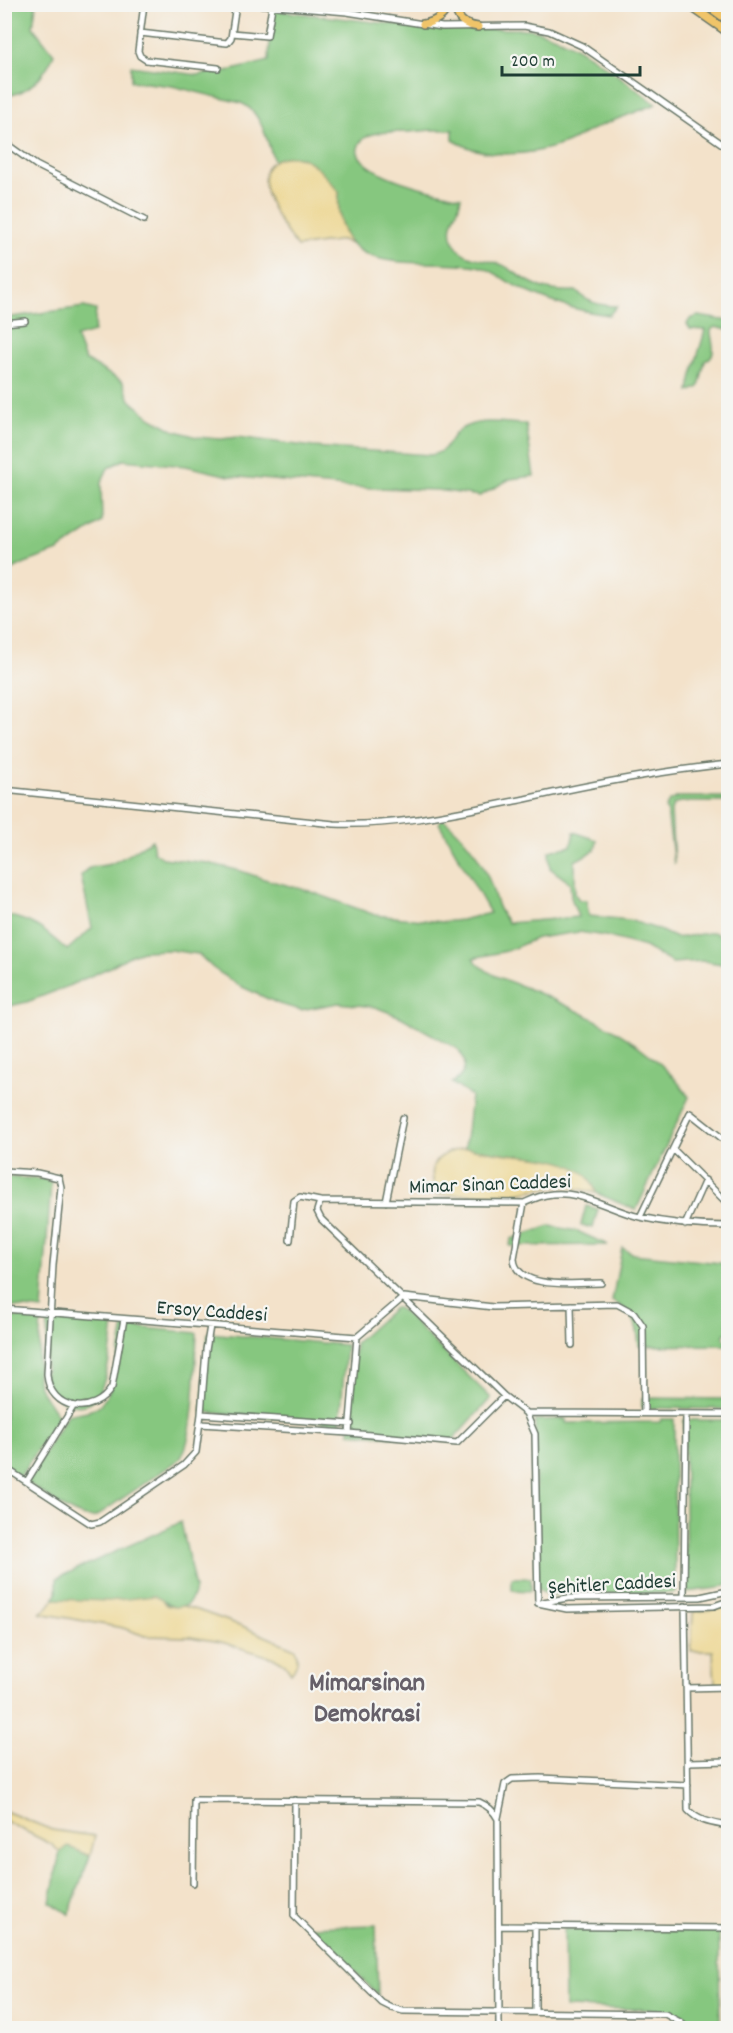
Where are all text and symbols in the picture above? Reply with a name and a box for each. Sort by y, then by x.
scale bar [502,39,640,77]
text: 200 m [511,50,555,75]
street label: Mimar Sinan Caddesi [409,1168,572,1204]
street label: Ersoy Caddesi [156,1294,268,1332]
street label: Şehitler Caddesi [548,1568,677,1604]
district label: Mimarsinan Demokrasi [309,1665,425,1735]

